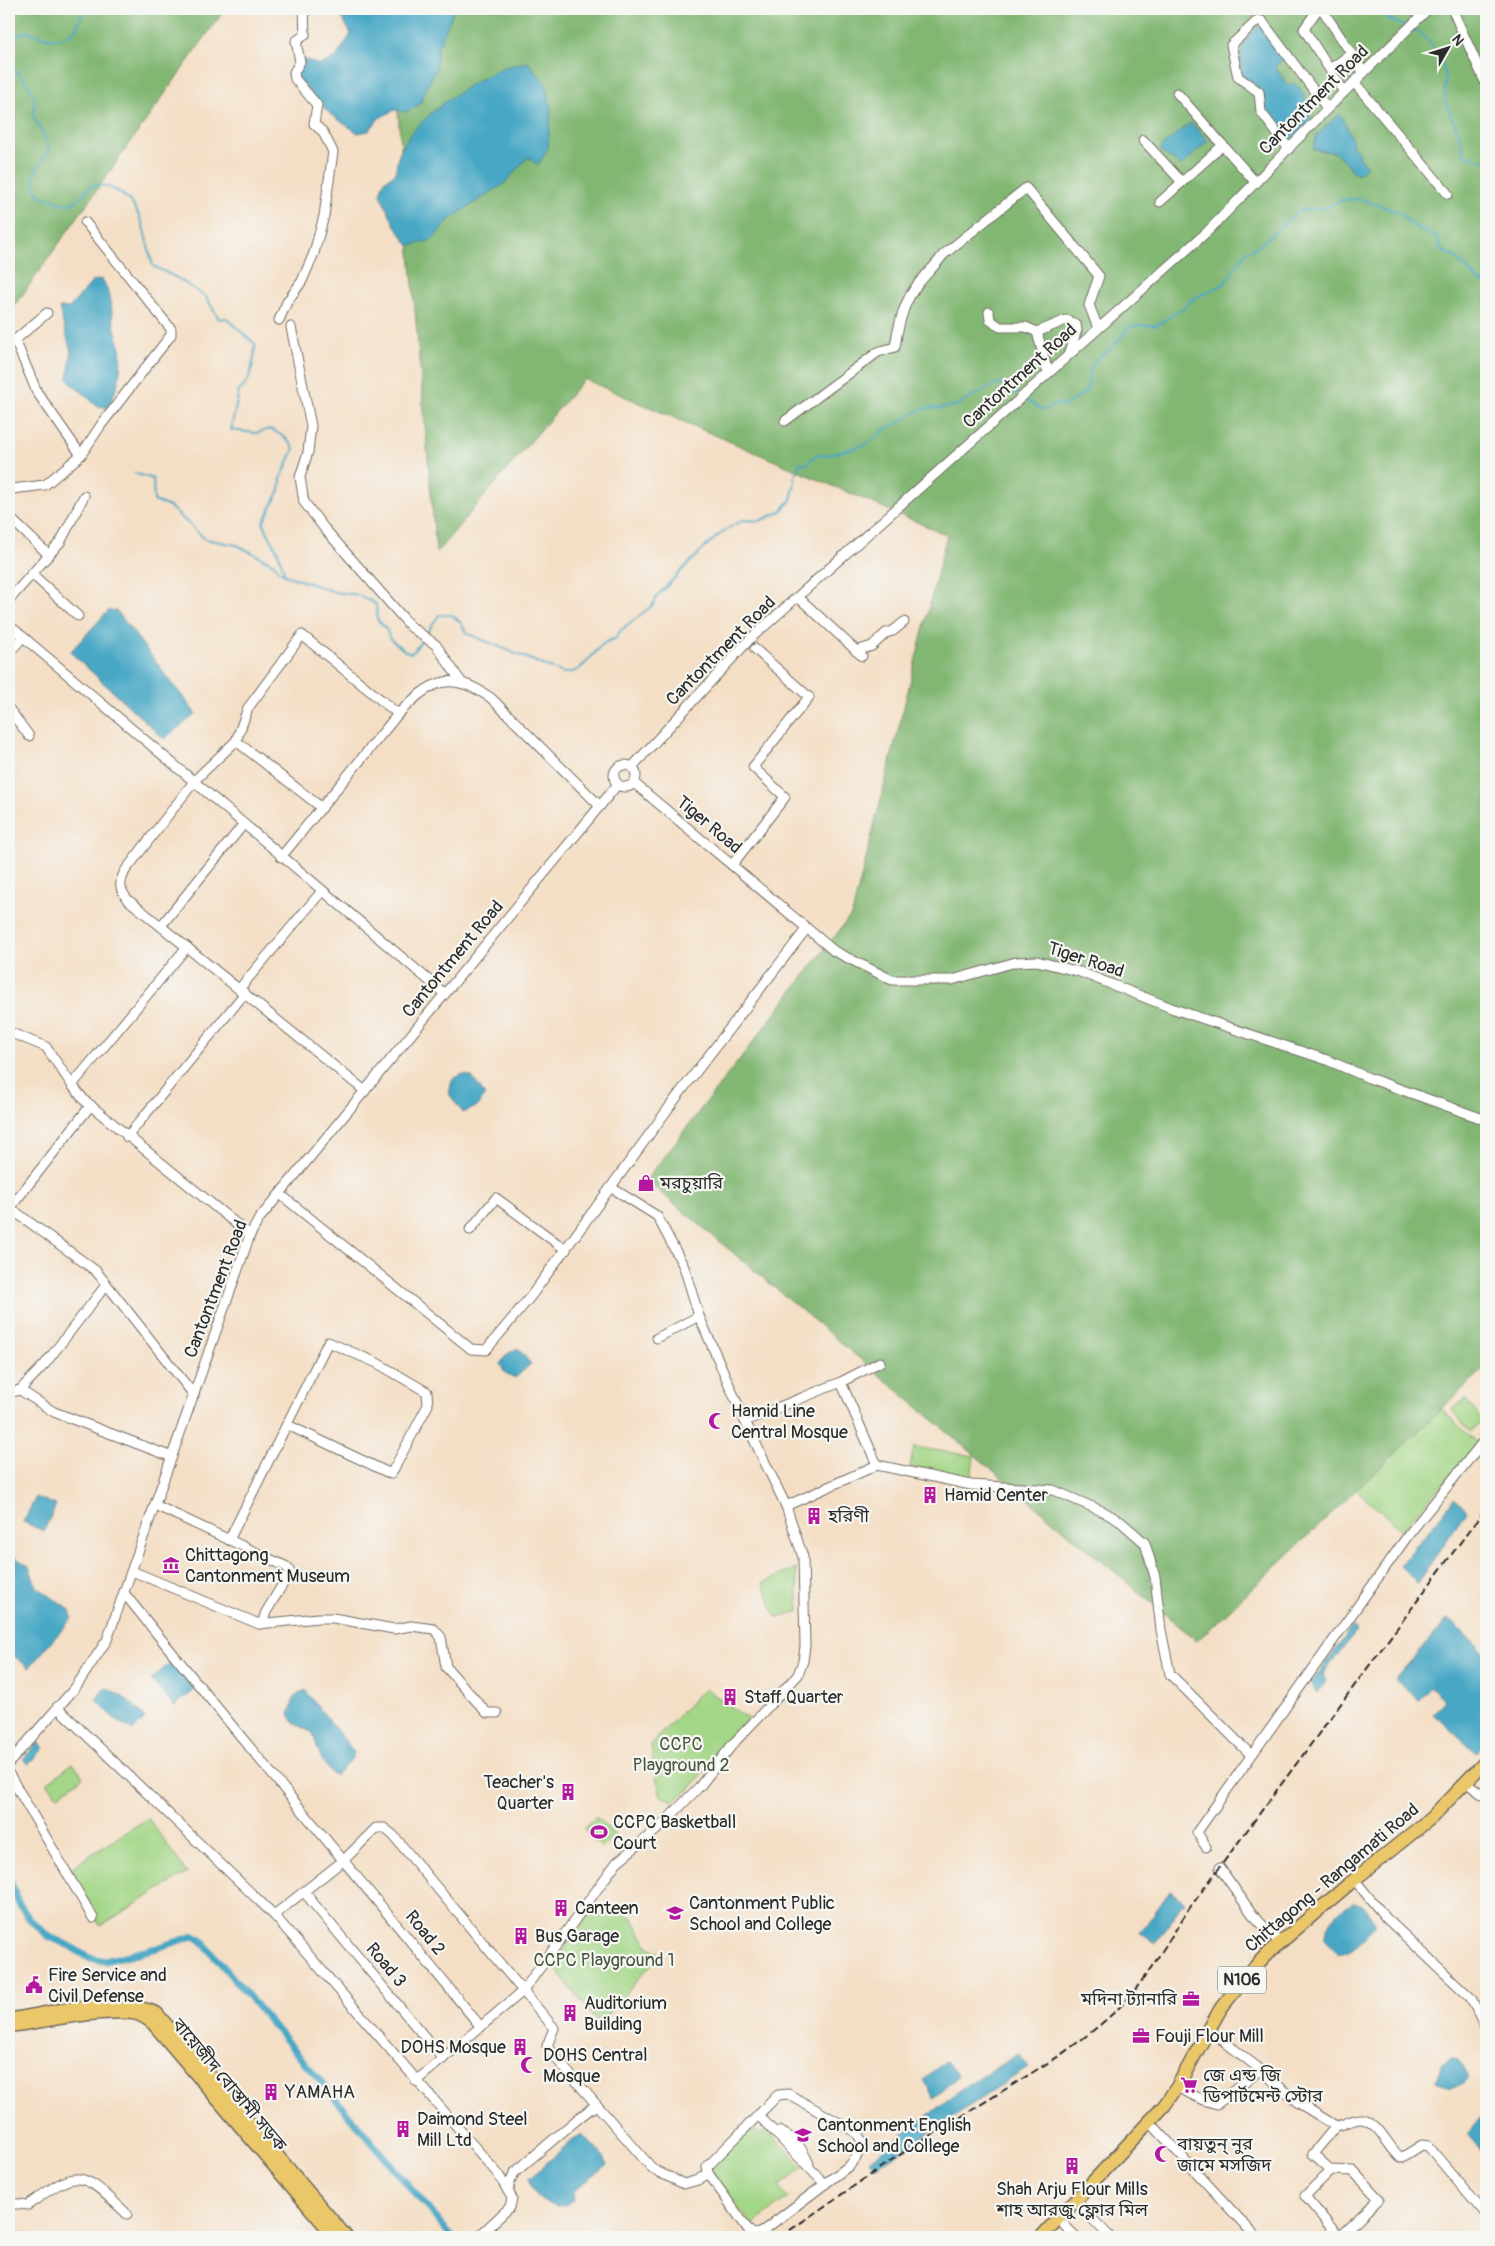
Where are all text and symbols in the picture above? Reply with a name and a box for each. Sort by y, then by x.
north arrow [1422,22,1472,72]
text: N [1448,31,1467,49]
street label: Cantontment Road [1254,40,1374,160]
street label: Cantontment Road [958,319,1082,433]
street label: Cantontment Road [661,591,781,711]
street label: Tiger Road [671,791,747,859]
street label: Cantontment Road [397,896,509,1022]
street label: Tiger Road [1045,937,1127,983]
place label: মরচুয়ারি [659,1172,723,1195]
shop icon: মরচুয়ারি [636,1173,656,1193]
street label: Cantontment Road [179,1217,253,1361]
place label: Hamid Line Central Mosque [731,1400,848,1444]
mosque icon: Hamid Line Central Mosque [707,1411,727,1431]
place label: Hamid Center [944,1484,1048,1507]
building icon: Hamid Center [920,1485,940,1505]
place label: হরিণী [827,1505,869,1528]
building icon: হরিণী [804,1506,824,1526]
place label: Chittagong Cantonment Museum [185,1544,350,1588]
museum icon: Chittagong Cantonment Museum [161,1555,181,1575]
place label: Staff Quarter [744,1686,844,1709]
building icon: Staff Quarter [720,1687,740,1707]
park label: CCPC Playground 2 [632,1733,730,1777]
place label: Teacher's Quarter [483,1771,555,1815]
building icon: Teacher's Quarter [558,1782,578,1802]
street label: Chittagong - Rangamati Road [1240,1798,1424,1958]
place label: CCPC Basketball Court [613,1811,736,1855]
sports icon: CCPC Basketball Court [589,1822,609,1842]
place label: Cantonment Public School and College [689,1892,835,1936]
place label: Canteen [575,1897,639,1920]
building icon: Canteen [551,1898,571,1918]
school or university icon: Cantonment Public School and College [665,1903,685,1923]
street label: Road 2 [400,1906,450,1960]
place label: Bus Garage [535,1925,619,1948]
building icon: Bus Garage [511,1926,531,1946]
street label: Road 3 [361,1938,411,1992]
park label: CCPC Playground 1 [533,1949,675,1972]
place label: Fire Service and Civil Defense [48,1964,167,2008]
road number: N106 [1218,1966,1266,1994]
public building icon: Fire Service and Civil Defense [24,1975,44,1995]
place label: মদিনা ট্যানারি [1080,1988,1177,2011]
office icon: মদিনা ট্যানারি [1181,1989,1201,2009]
place label: Auditorium Building [584,1992,667,2036]
building icon: Auditorium Building [560,2003,580,2023]
street label: বায়েজীদ বোস্তামী সড়ক [166,2013,292,2157]
place label: Fouji Flour Mill [1155,2025,1264,2048]
office icon: Fouji Flour Mill [1131,2026,1151,2046]
place label: DOHS Mosque [400,2036,506,2059]
building icon: DOHS Mosque [510,2037,530,2057]
place label: DOHS Central Mosque [543,2044,647,2088]
mosque icon: DOHS Central Mosque [519,2055,539,2075]
place label: জে এন্ড জি ডিপার্টমেন্ট স্টোর [1202,2064,1323,2108]
supermarket icon: জে এন্ড জি ডিপার্টমেন্ট স্টোর [1179,2075,1199,2095]
place label: YAMAHA [284,2081,355,2104]
building icon: YAMAHA [261,2082,281,2102]
place label: Daimond Steel Mill Ltd [417,2108,528,2152]
place label: Cantonment English School and College [817,2114,971,2158]
building icon: Daimond Steel Mill Ltd [393,2119,413,2139]
school or university icon: Cantonment English School and College [793,2125,813,2145]
place label: বায়তুন্ নুর জামে মসজিদ [1176,2133,1272,2177]
mosque icon: বায়তুন্ নুর জামে মসজিদ [1153,2144,1173,2164]
building icon: Shah Arju Flour Mills শাহ আরজু ফ্লোর মিল [1062,2156,1082,2176]
place label: Shah Arju Flour Mills শাহ আরজু ফ্লোর মিল [995,2178,1149,2222]

